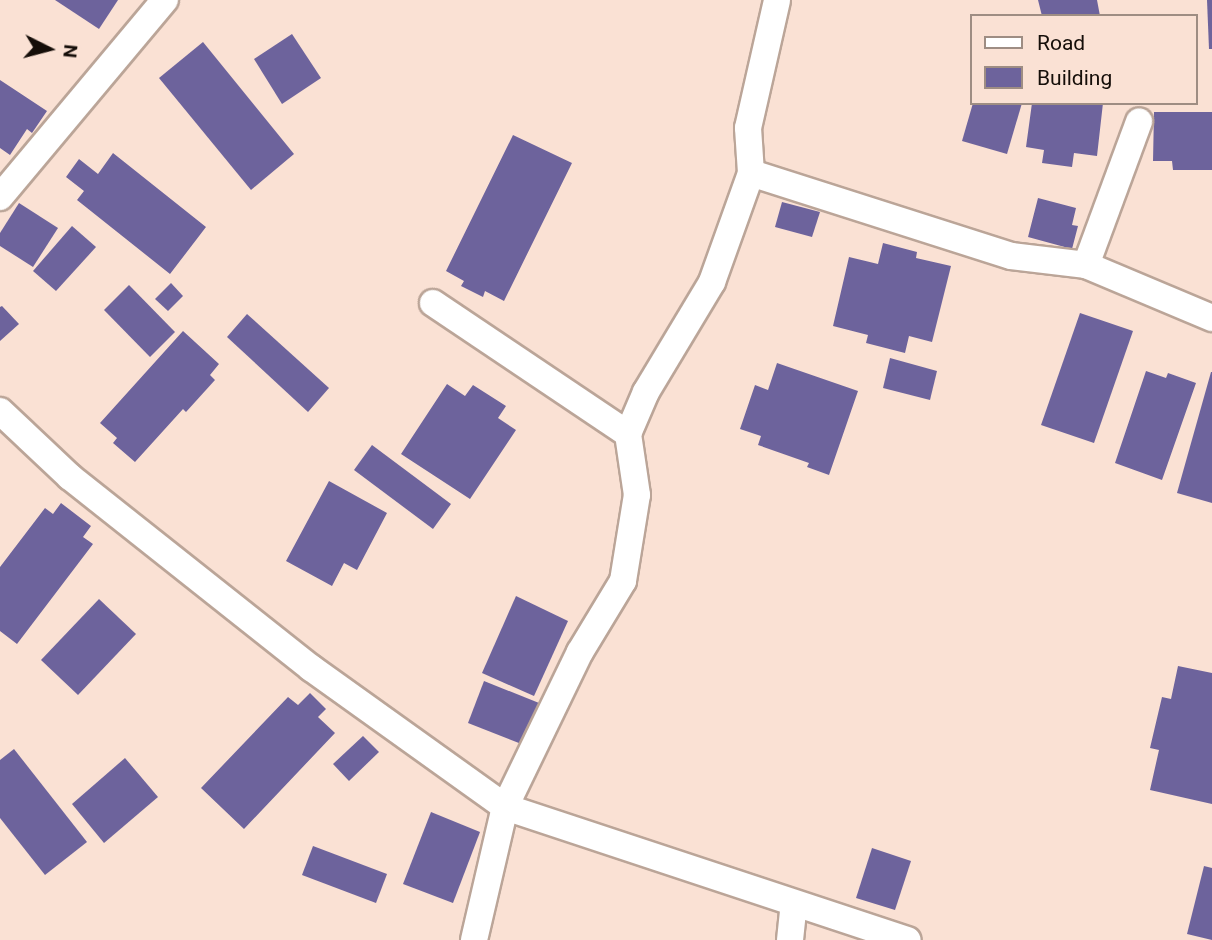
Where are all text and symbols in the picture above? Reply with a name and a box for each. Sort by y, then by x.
north arrow [14,14,84,84]
legend [970,14,1198,105]
text: Road [1037,31,1085,55]
text: N [58,43,83,59]
text: Building [1037,66,1112,90]

